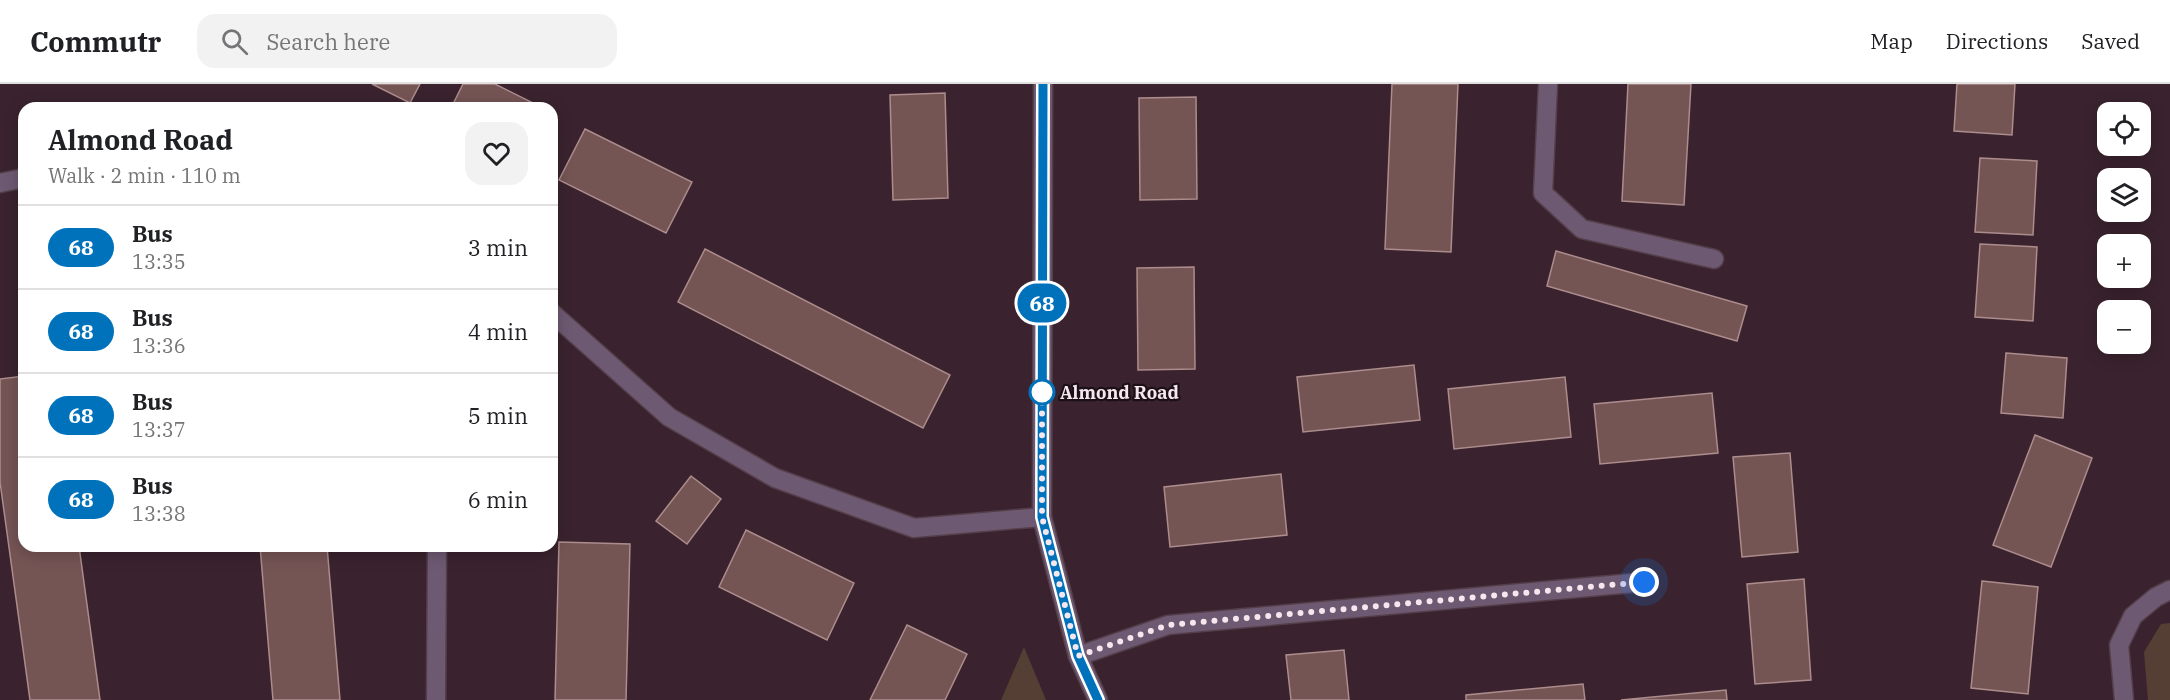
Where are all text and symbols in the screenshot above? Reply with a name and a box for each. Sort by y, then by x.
search box [197,14,617,68]
text: Commutr [30,23,161,60]
icon: search [218,25,251,58]
text: Search here [266,27,390,56]
text: Map [1870,27,1913,55]
text: Directions [1946,27,2048,55]
text: Saved [2081,27,2140,55]
map controls [2097,102,2151,354]
button: locate [2097,102,2151,156]
text: Almond Road [48,121,233,158]
button: heart [465,122,528,185]
text: Walk · 2 min · 110 m [48,162,241,189]
button: layers [2097,168,2151,222]
text: Bus [132,219,173,248]
text: 68 [68,233,94,261]
text: 3 min [468,233,528,262]
button: + [2097,234,2151,288]
text: 13:35 [132,248,186,275]
line badge: 68 [1015,284,1069,322]
text: 68 [1029,289,1055,317]
button: − [2097,300,2151,354]
text: Bus [132,303,173,332]
text: 68 [68,317,94,345]
text: 4 min [468,317,528,346]
text: 13:36 [132,332,186,359]
marker: Almond Road [1029,379,1055,405]
place label: Almond Road [1060,381,1179,404]
text: Bus [132,387,173,416]
text: 68 [68,401,94,429]
text: 5 min [468,401,528,430]
text: 13:37 [132,416,186,443]
text: Bus [132,471,173,500]
text: 68 [68,485,94,513]
text: 6 min [468,485,528,514]
text: 13:38 [132,500,186,527]
your location [1629,567,1659,597]

